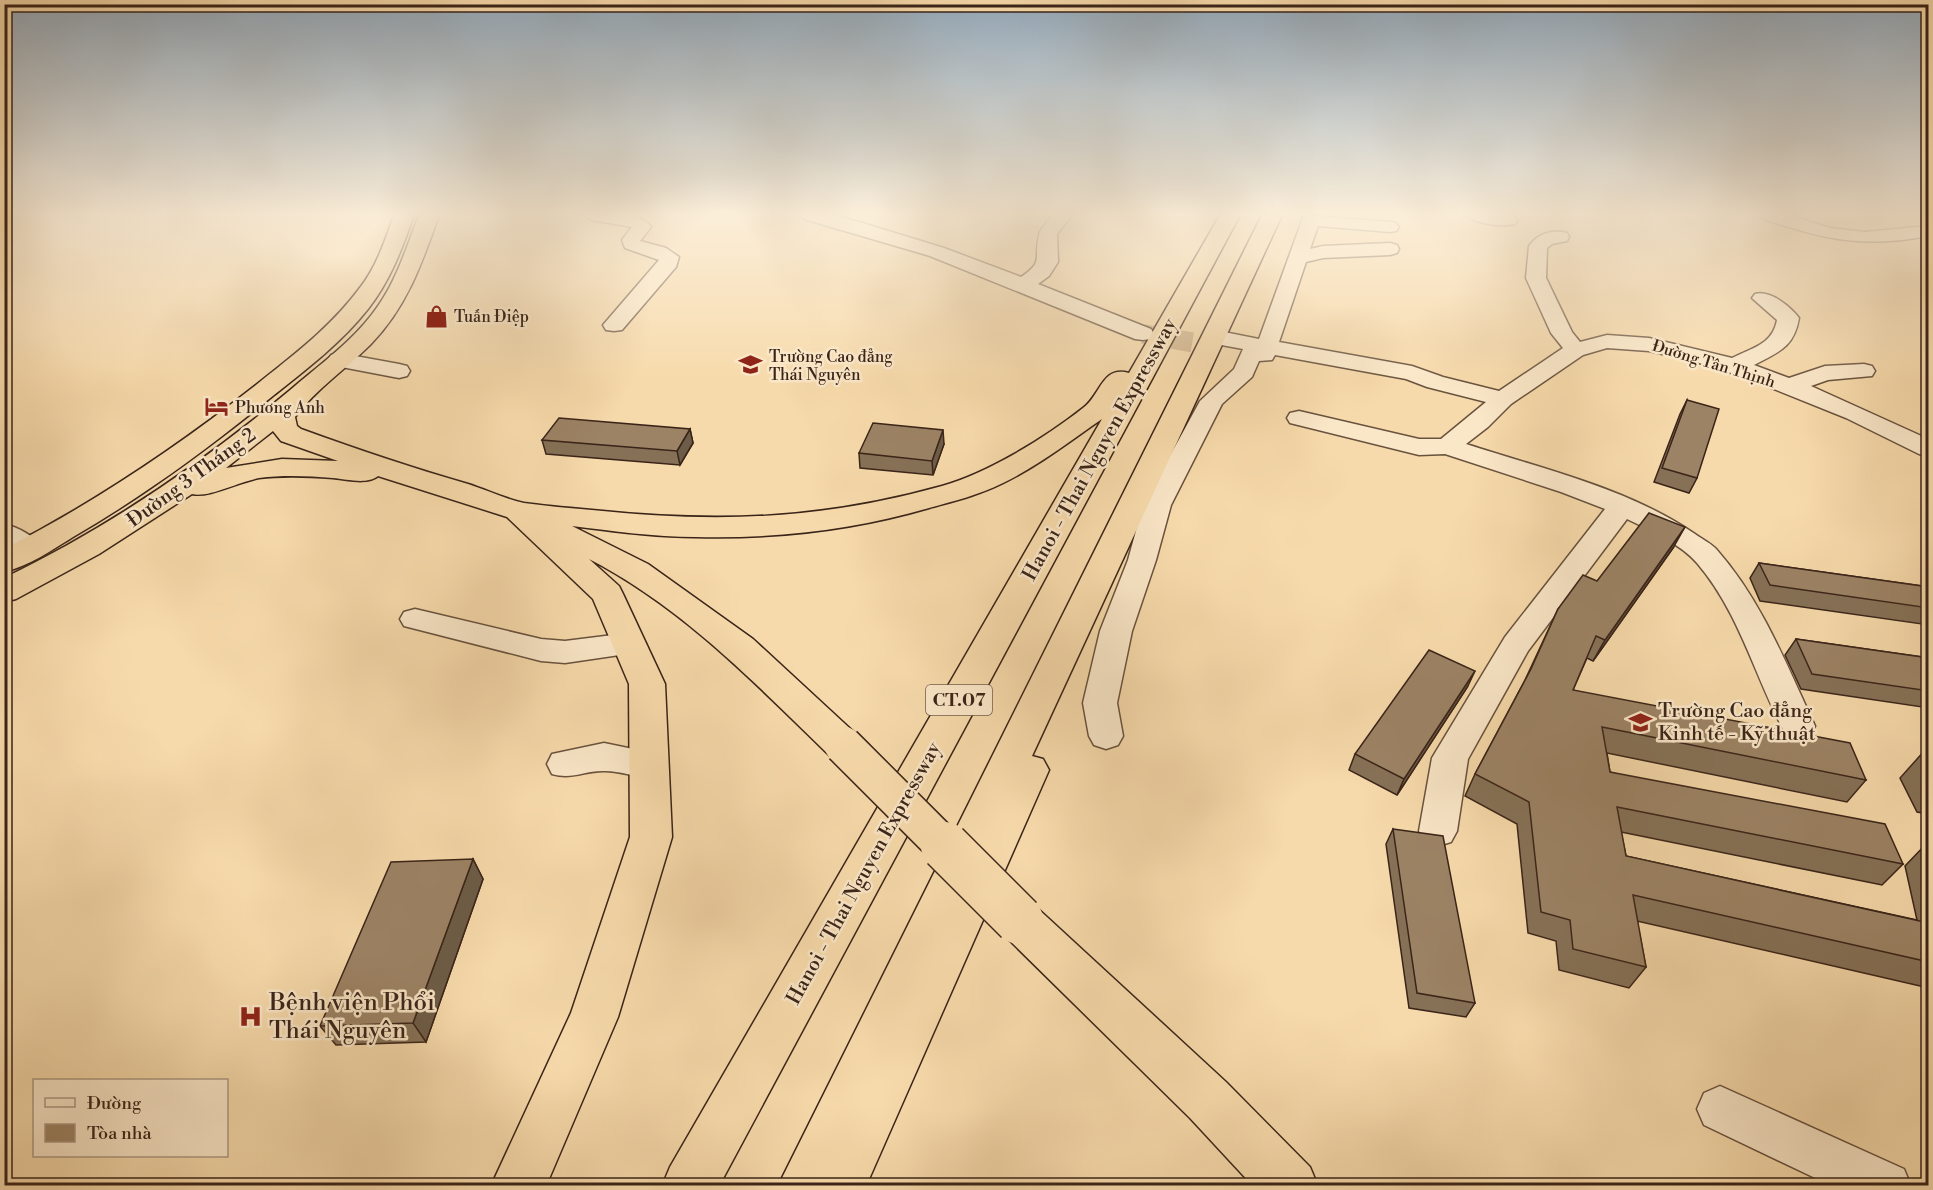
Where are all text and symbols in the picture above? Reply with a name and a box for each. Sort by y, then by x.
shop icon: Tuấn Điệp [423,303,449,329]
place label: Tuấn Điệp [454,307,529,327]
street label: Hanoi - Thai Nguyen Expressway [1018,314,1183,585]
street label: Đường Tân Thịnh [1650,336,1778,392]
place label: Trường Cao đẳng Thái Nguyên [769,347,893,385]
school or university icon: Trường Cao đẳng Thái Nguyên [738,352,764,378]
hotel icon: Phương Anh [204,394,230,420]
place label: Phương Anh [235,398,325,418]
street label: Đường 3 Tháng 2 [123,423,261,533]
road number: CT.07 [926,685,992,715]
place label: Trường Cao đẳng Kinh tế - Kỹ thuật [1658,699,1816,747]
school or university icon: Trường Cao đẳng Kinh tế - Kỹ thuật [1627,709,1653,735]
street label: Hanoi - Thai Nguyen Expressway [782,738,947,1009]
place label: Bệnh viện Phổi Thái Nguyên [268,988,435,1046]
hospital icon: Bệnh viện Phổi Thái Nguyên [238,1003,264,1029]
legend [33,1079,228,1157]
text: Đường [87,1092,142,1115]
text: Tòa nhà [87,1122,152,1145]

